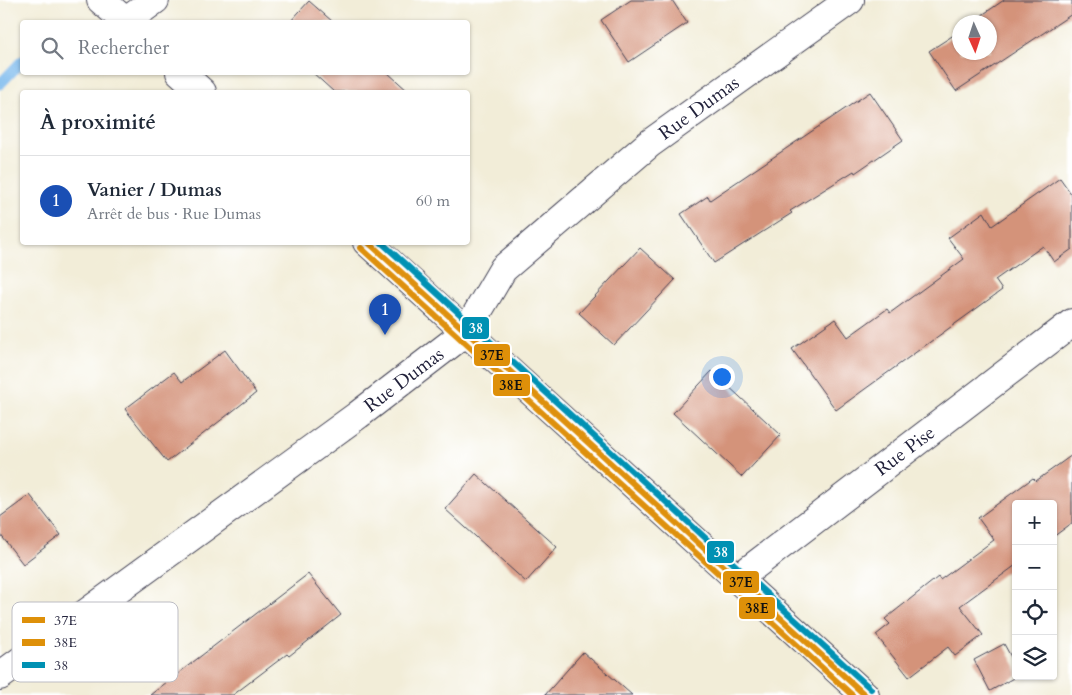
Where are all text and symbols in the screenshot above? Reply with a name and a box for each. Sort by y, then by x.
north arrow [952,15,997,60]
search box [20,20,470,75]
icon: search [38,34,66,62]
text: Rechercher [78,35,169,61]
street label: Rue Dumas [653,70,745,146]
text: À proximité [40,108,156,137]
text: Vanier / Dumas [87,177,222,203]
text: 1 [52,190,60,212]
text: 60 m [416,190,450,212]
text: Arrêt de bus · Rue Dumas [87,203,261,225]
pin: 1 [369,294,401,335]
line badge: 38 [461,316,490,340]
text: 38 [469,319,483,338]
street label: Rue Dumas [359,341,449,419]
line badge: 37E [473,343,511,367]
text: 37E [480,346,504,365]
your location [709,364,735,390]
line badge: 38E [492,373,531,397]
text: 38E [499,376,523,395]
street label: Rue Pise [870,420,940,482]
map controls [1012,500,1057,680]
button: + [1012,500,1057,545]
line badge: 38 [706,540,735,564]
text: 38 [714,543,728,562]
button: − [1012,545,1057,590]
line badge: 37E [722,570,760,594]
text: 37E [729,573,753,592]
button: locate [1012,590,1057,635]
line badge: 38E [738,596,776,620]
text: 38E [745,599,769,618]
legend [12,602,178,682]
text: 37E [54,611,77,630]
text: 38E [54,633,77,652]
button: layers [1012,635,1057,680]
text: 38 [54,656,68,675]

